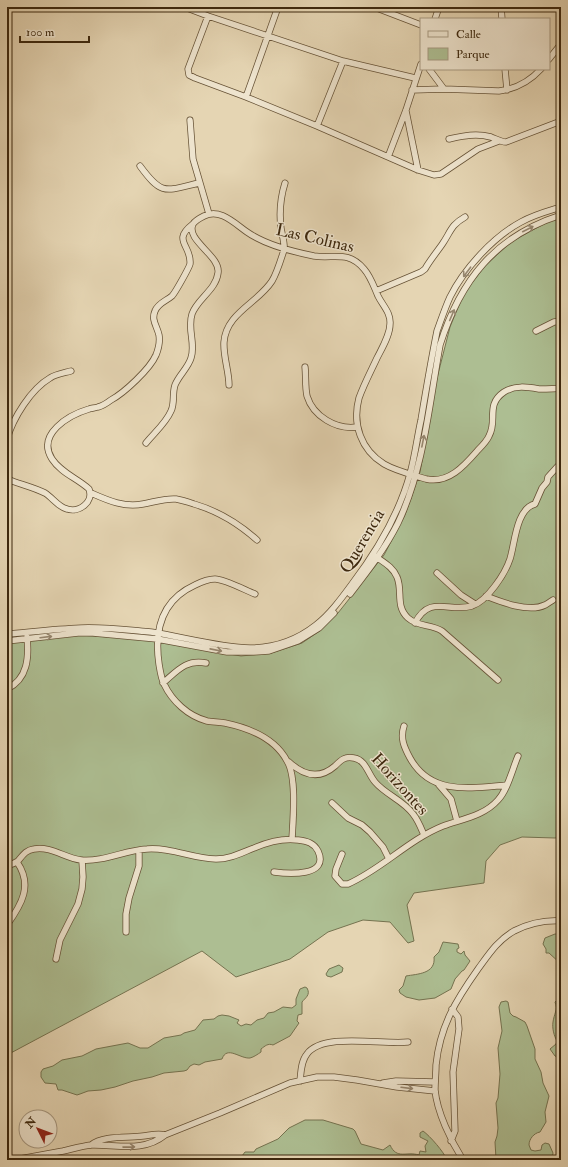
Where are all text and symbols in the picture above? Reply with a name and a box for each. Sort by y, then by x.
scale bar [20,18,89,44]
legend [420,18,550,70]
text: 100 m [26,25,55,40]
text: Calle [456,27,481,42]
text: Parque [456,47,490,62]
street label: Las Colinas [274,219,356,257]
one-way arrow [522,225,534,232]
one-way arrow [462,266,471,277]
one-way arrow [448,310,456,322]
one-way arrow [419,435,427,448]
street label: Querencia [335,504,390,577]
one-way arrow [39,633,52,641]
one-way arrow [209,646,222,654]
street label: Horizontes [367,749,433,819]
one-way arrow [400,1084,413,1092]
north arrow [18,1109,58,1149]
text: N [22,1114,40,1131]
one-way arrow [122,1143,135,1151]

